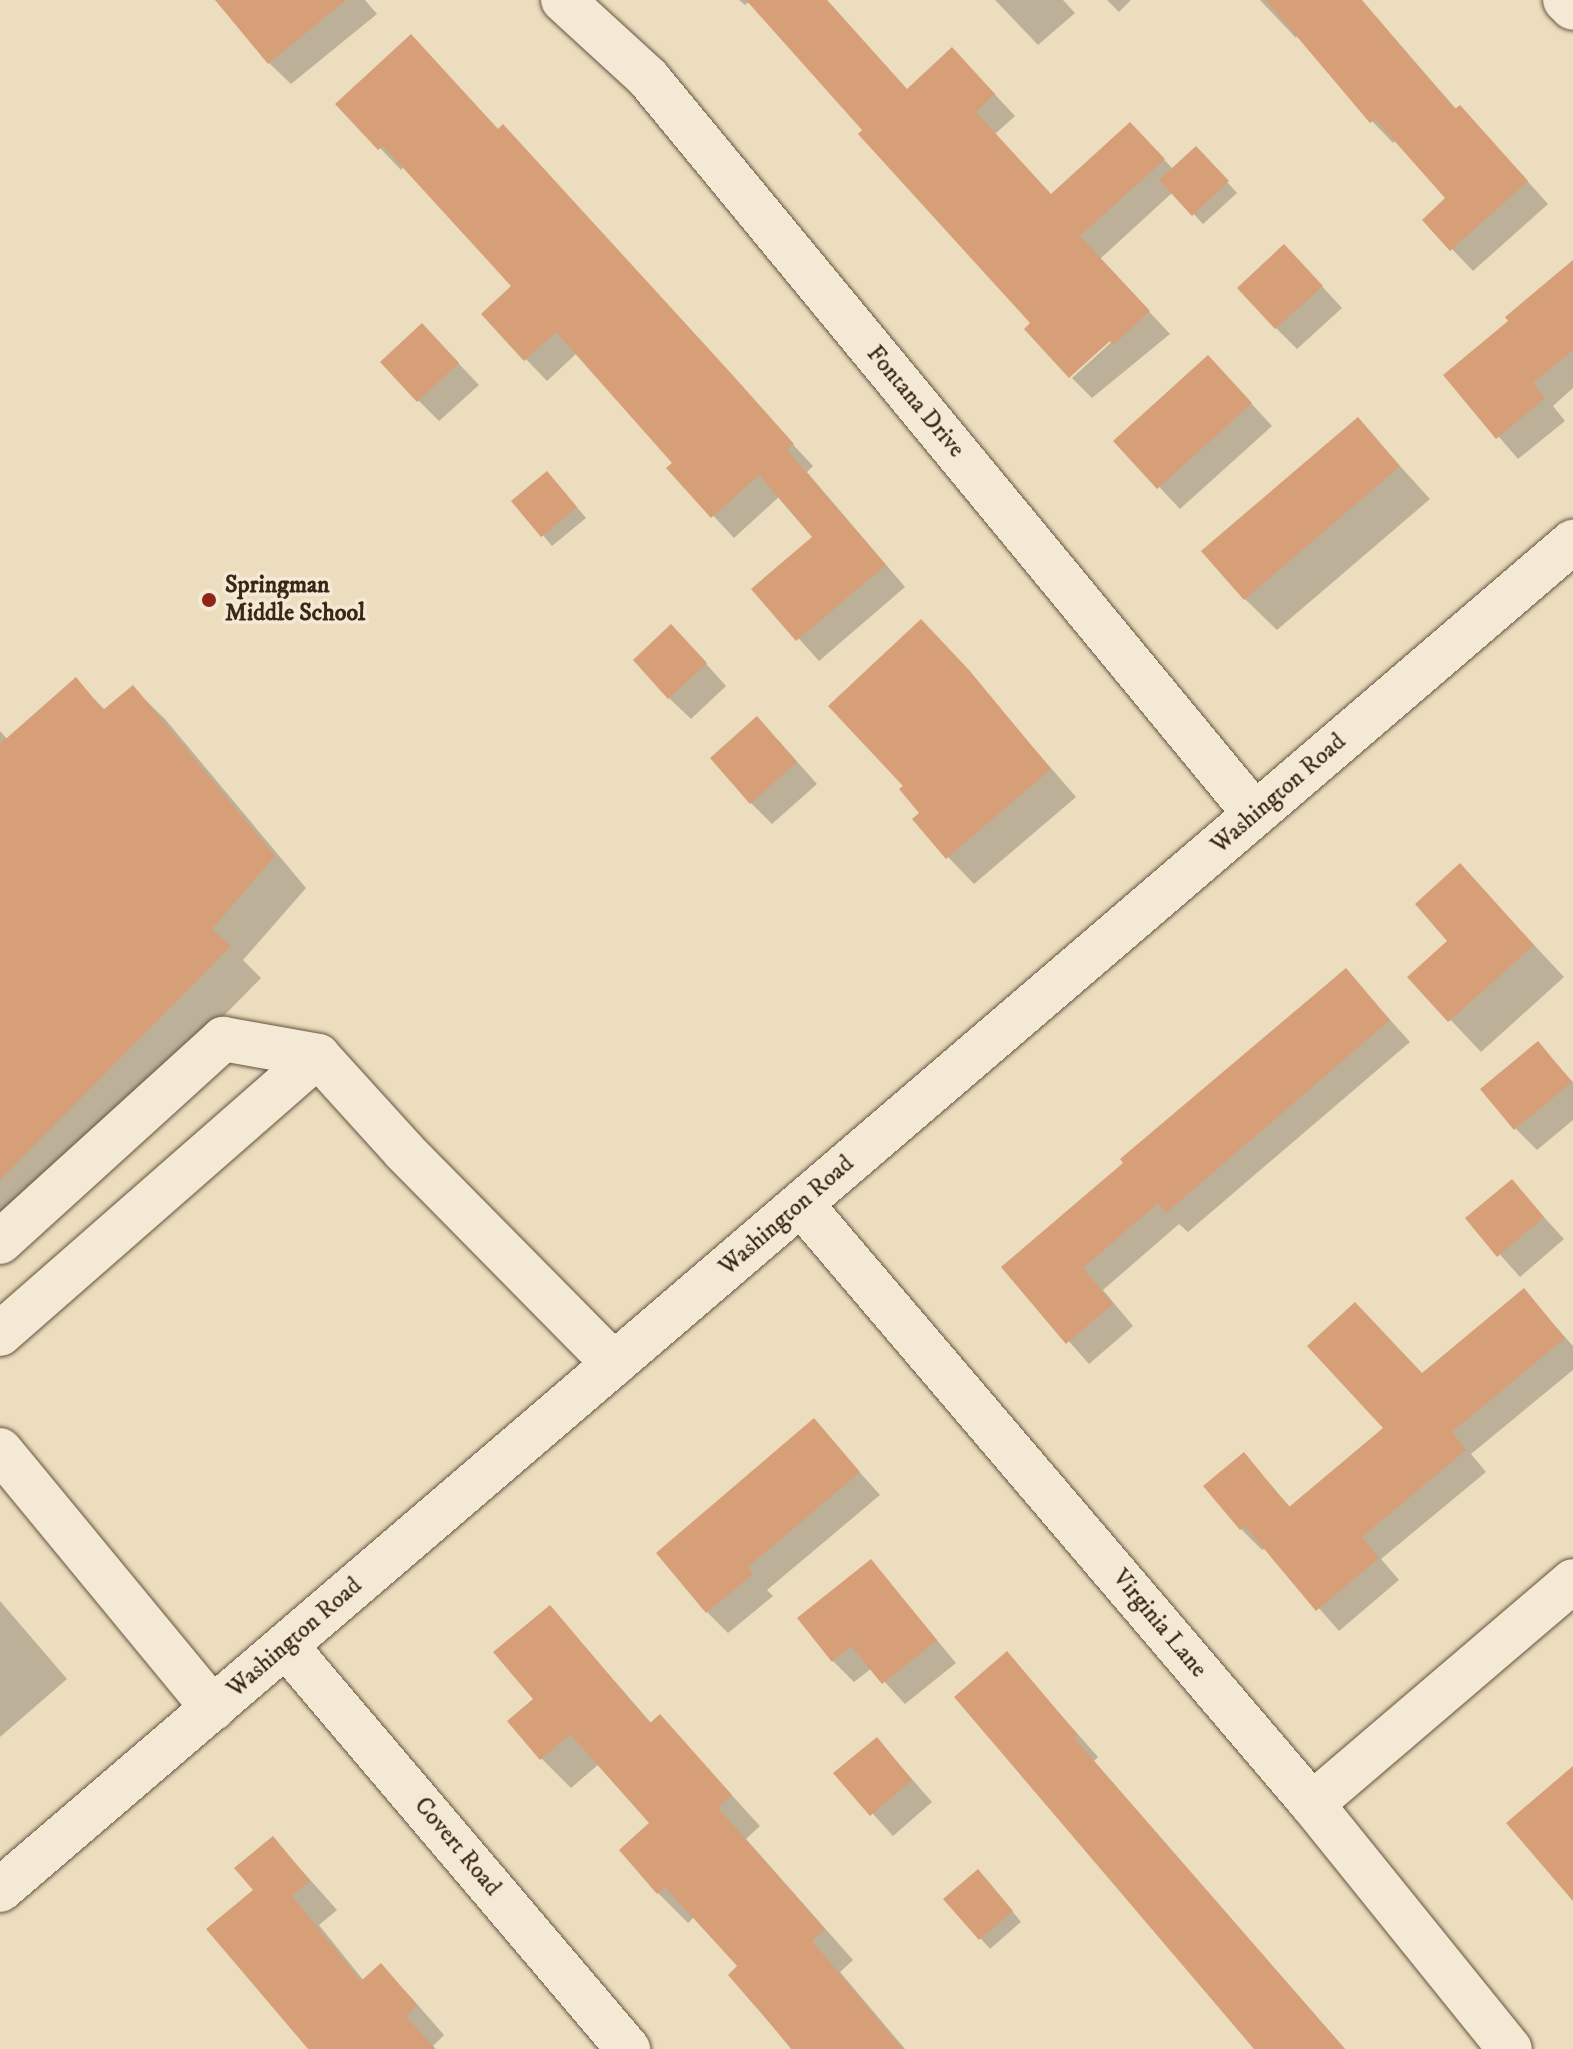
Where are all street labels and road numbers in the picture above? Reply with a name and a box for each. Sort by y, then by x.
street label: Fontana Drive [860,340,970,464]
street label: Washington Road [1206,728,1352,860]
street label: Washington Road [714,1150,860,1282]
street label: Virginia Lane [1106,1564,1212,1684]
street label: Washington Road [222,1572,368,1704]
street label: Covert Road [408,1792,506,1902]

